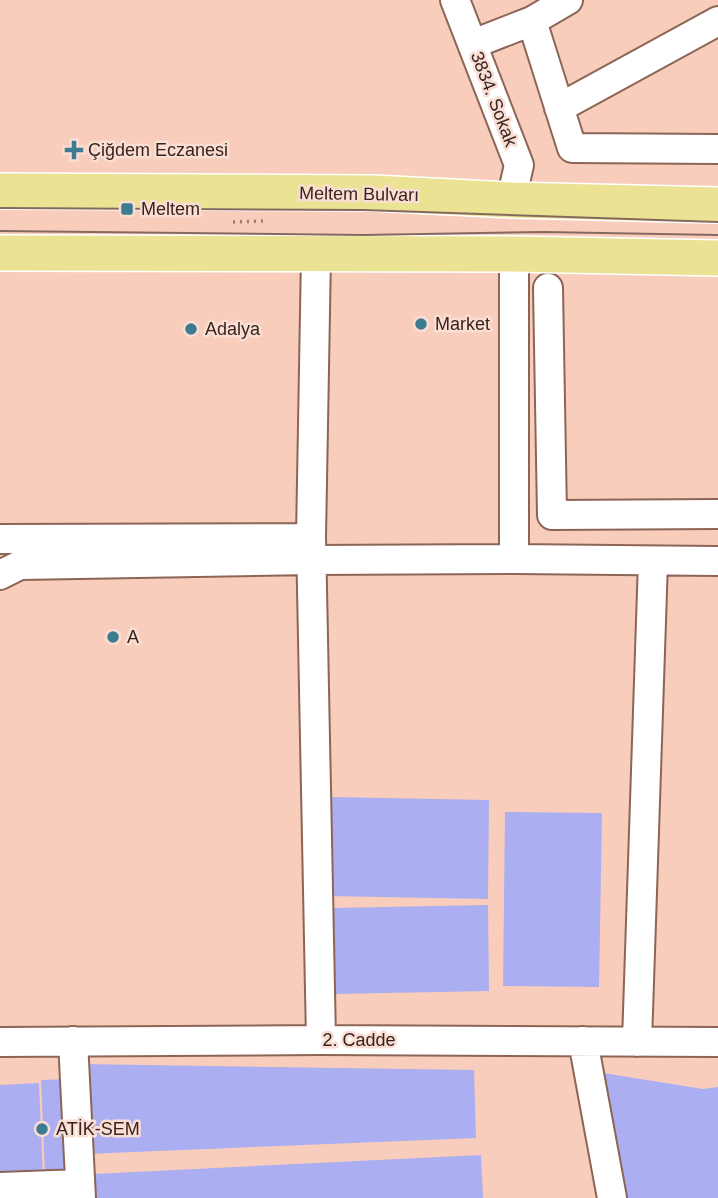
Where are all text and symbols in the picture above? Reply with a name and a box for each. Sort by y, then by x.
street label: 3834. Sokak [467,49,522,150]
place label: Çiğdem Eczanesi [88,140,228,160]
marker: Çiğdem Eczanesi [66,142,82,158]
street label: Meltem Bulvarı [299,183,419,205]
place label: Meltem [141,199,200,219]
marker: Meltem [119,201,135,217]
place label: Market [435,314,490,334]
marker: Market [413,316,429,332]
place label: Adalya [205,319,261,339]
marker: Adalya [183,321,199,337]
place label: A [127,627,139,647]
marker: A [105,629,121,645]
street label: 2. Cadde [322,1030,396,1050]
place label: ATİK-SEM [56,1119,140,1139]
marker: ATİK-SEM [34,1121,50,1137]

